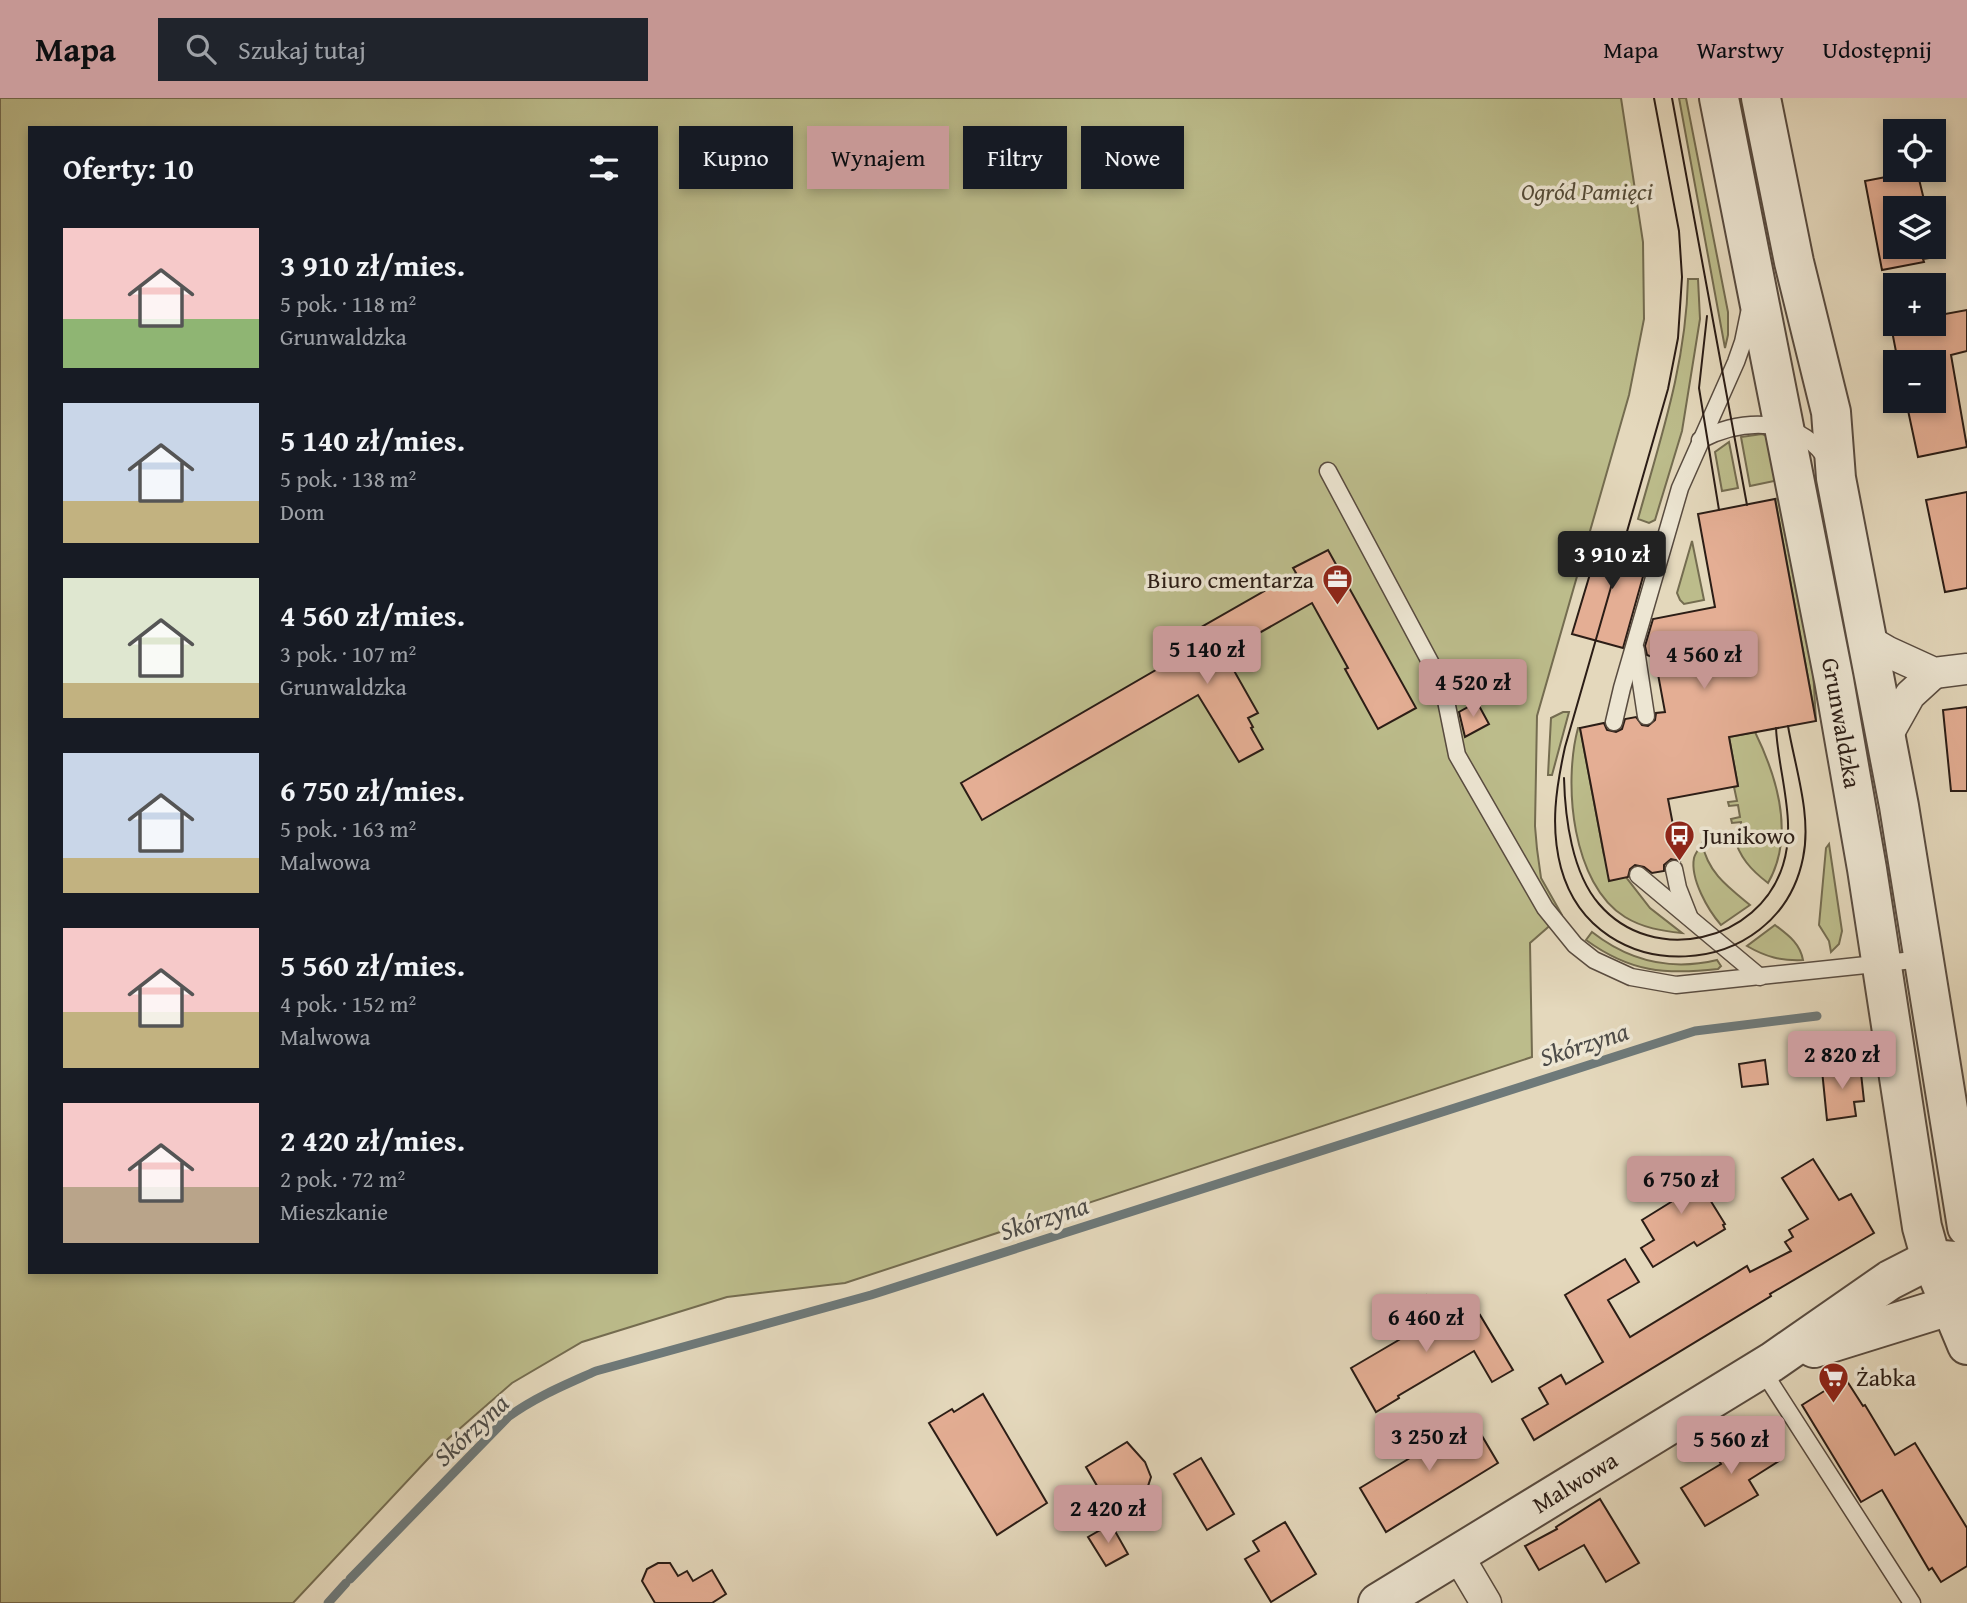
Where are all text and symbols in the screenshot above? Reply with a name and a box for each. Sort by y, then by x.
search box [158,18,648,81]
text: Mapa [35,25,116,73]
icon: search [182,30,220,68]
text: Szukaj tutaj [238,30,366,69]
text: Mapa [1603,32,1659,67]
text: Warstwy [1697,32,1784,67]
text: Udostępnij [1822,32,1932,67]
map controls [1883,119,1946,413]
button: locate [1883,119,1946,182]
chip: Kupno [679,126,793,189]
chip: Wynajem [807,126,949,189]
chip: Filtry [963,126,1067,189]
chip: Nowe [1081,126,1184,189]
text: Oferty: 10 [63,146,194,190]
icon: filters [585,149,623,187]
park label: Ogród Pamięci [1521,174,1653,209]
button: layers [1883,196,1946,259]
text: 3 910 zł/mies. [280,243,465,287]
icon: home [119,256,203,340]
button: + [1883,273,1946,336]
text: 5 pok. · 118 m² [280,287,416,320]
text: Grunwaldzka [280,320,407,353]
button: − [1883,350,1946,413]
text: 5 140 zł/mies. [280,418,465,462]
icon: home [119,431,203,515]
text: 5 pok. · 138 m² [280,462,416,495]
text: Dom [280,495,325,528]
pin: 3 910 zł [1540,532,1684,591]
text: 3 910 zł [1574,537,1650,570]
place label: Biuro cmentarza [1147,562,1315,597]
office icon: Biuro cmentarza [1320,563,1354,607]
text: 4 560 zł/mies. [280,593,465,637]
icon: home [119,606,203,690]
pin: 5 140 zł [1135,626,1279,686]
text: 5 140 zł [1169,632,1245,665]
pin: 4 560 zł [1632,632,1776,691]
text: 3 pok. · 107 m² [280,637,416,670]
text: 4 560 zł [1666,637,1742,670]
street label: Grunwaldzka [1813,655,1871,792]
pin: 4 520 zł [1401,660,1545,719]
text: 4 520 zł [1435,665,1511,698]
text: Grunwaldzka [280,670,407,703]
text: 6 750 zł/mies. [280,768,465,812]
icon: home [119,781,203,865]
text: 5 pok. · 163 m² [280,812,416,845]
place label: Junikowo [1699,818,1795,853]
bus stop icon: Junikowo [1662,819,1696,863]
text: Malwowa [280,845,370,878]
text: 5 560 zł/mies. [280,943,465,987]
icon: home [119,956,203,1040]
text: 4 pok. · 152 m² [280,987,416,1020]
water label: Skórzyna [1534,1011,1633,1076]
text: Malwowa [280,1020,370,1053]
pin: 2 820 zł [1770,1032,1914,1091]
text: 2 820 zł [1804,1037,1880,1070]
text: 2 420 zł/mies. [280,1118,465,1162]
icon: home [119,1131,203,1215]
pin: 6 750 zł [1609,1156,1753,1216]
text: 2 pok. · 72 m² [280,1162,405,1195]
text: 6 750 zł [1643,1162,1719,1195]
water label: Skórzyna [994,1185,1093,1250]
text: Mieszkanie [280,1195,388,1228]
pin: 6 460 zł [1354,1294,1498,1354]
text: 6 460 zł [1388,1300,1464,1333]
place label: Żabka [1856,1360,1917,1395]
supermarket icon: Żabka [1816,1361,1850,1405]
water label: Skórzyna [424,1384,517,1475]
pin: 3 250 zł [1357,1414,1501,1473]
pin: 5 560 zł [1659,1416,1803,1476]
text: 3 250 zł [1391,1419,1467,1452]
text: 5 560 zł [1693,1422,1769,1455]
street label: Malwowa [1525,1442,1625,1522]
pin: 2 420 zł [1036,1486,1180,1545]
text: 2 420 zł [1070,1491,1146,1524]

